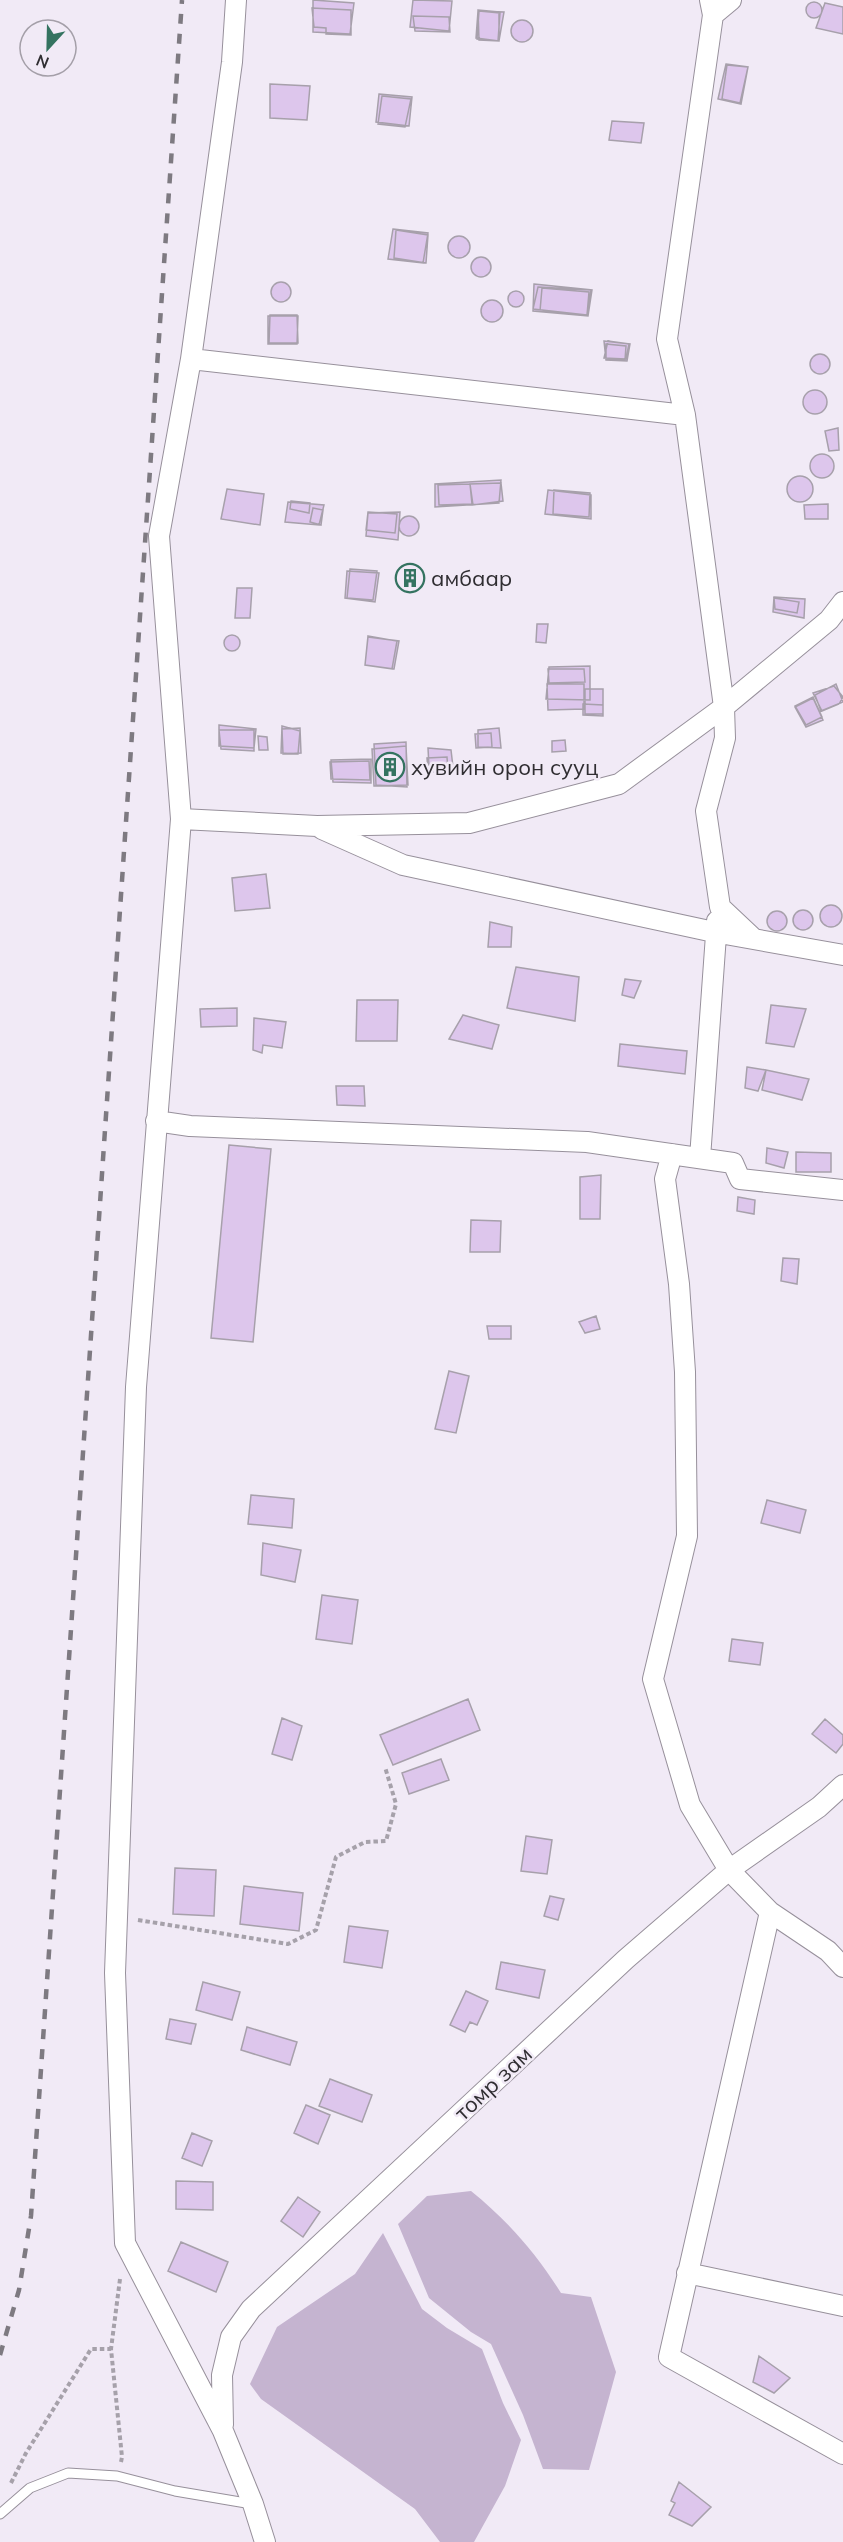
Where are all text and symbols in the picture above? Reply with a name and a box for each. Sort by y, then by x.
north arrow [18,18,78,78]
text: N [33,50,52,73]
building icon: амбаар [394,562,426,594]
place label: амбаар [431,564,512,592]
building icon: хувийн орон сууц [374,751,406,783]
place label: хувийн орон сууц [411,753,598,781]
street label: томр зам [448,2040,538,2126]

